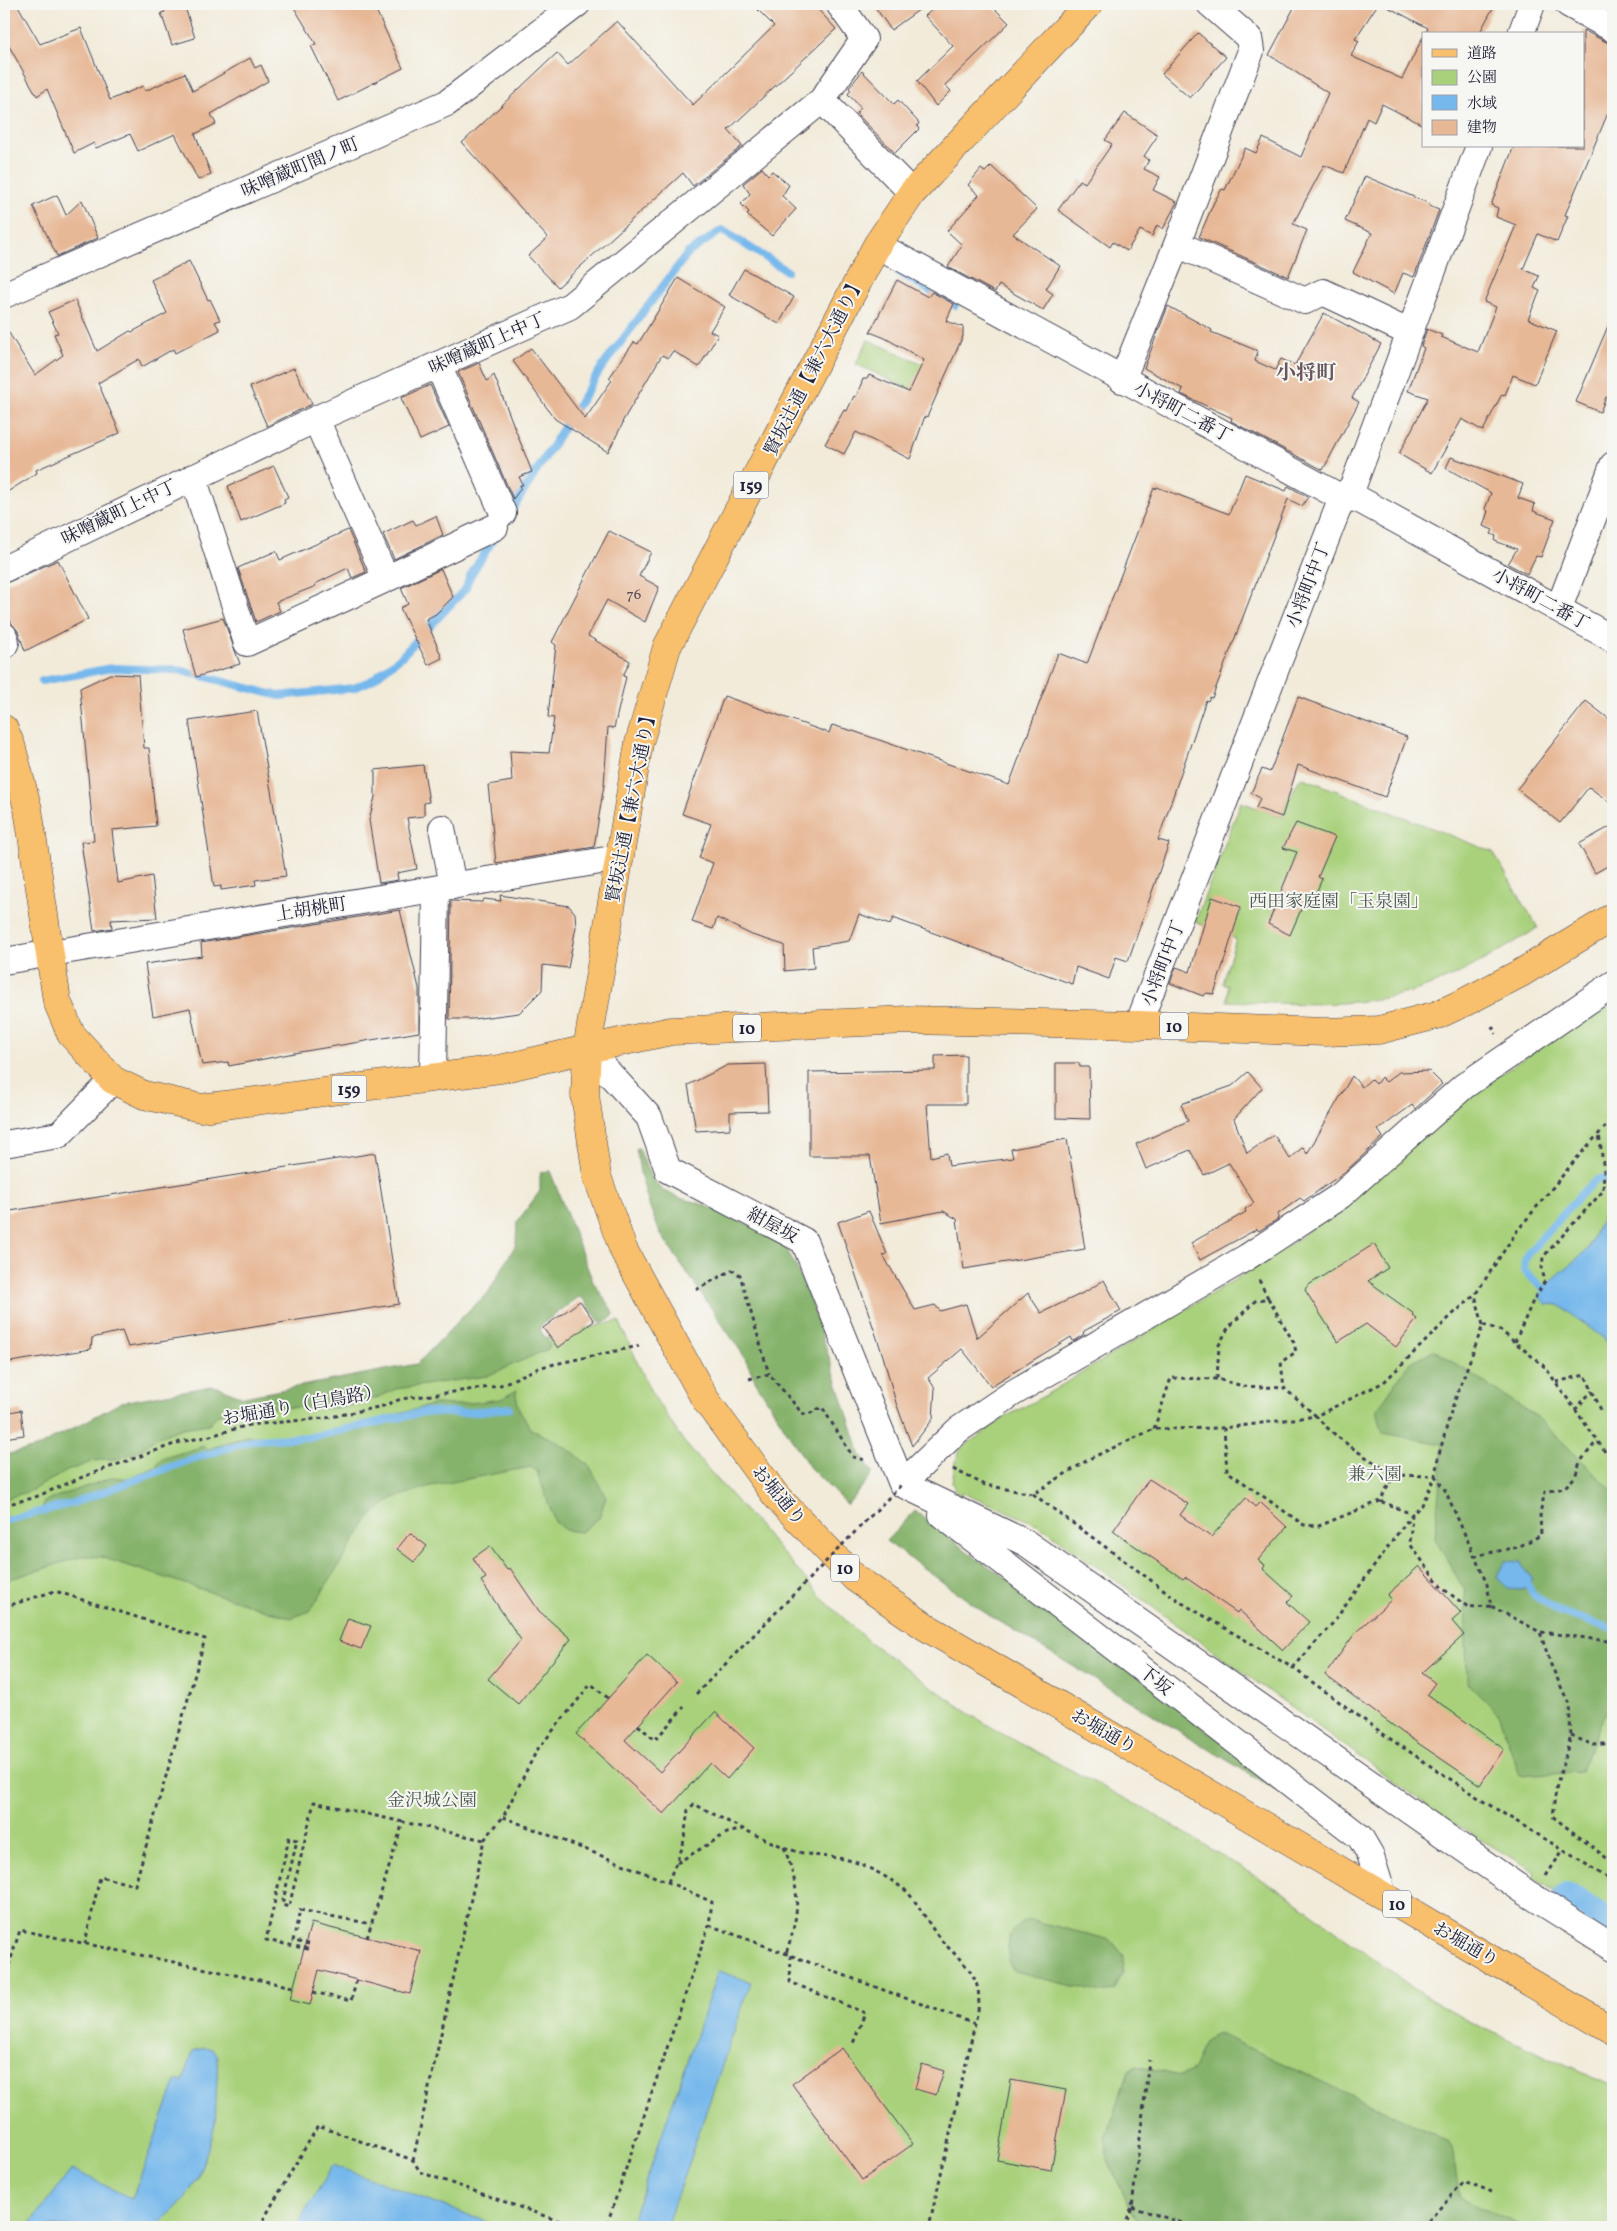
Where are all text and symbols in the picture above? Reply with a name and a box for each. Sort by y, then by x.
legend [1422,32,1584,148]
text: 道路 [1467,44,1497,65]
text: 公園 [1467,68,1497,89]
text: 水域 [1467,94,1497,115]
text: 建物 [1467,118,1497,139]
street label: 味噌蔵町間ノ町 [238,132,363,205]
street label: 賢坂辻通【兼六大通り】 [759,273,871,461]
street label: 味噌蔵町上中丁 [425,307,550,381]
district label: 小将町 [1276,360,1337,388]
street label: 小将町二番丁 [1129,377,1236,450]
road number: 159 [734,472,768,498]
street label: 味噌蔵町上中丁 [58,474,182,552]
street label: 小将町中丁 [1282,539,1337,632]
street label: 小将町二番丁 [1487,563,1594,637]
house number: 76 [627,585,641,606]
street label: 賢坂辻通【兼六大通り】 [601,706,664,905]
park label: 西田家庭園「玉泉園」 [1249,890,1429,915]
street label: 上胡桃町 [274,893,349,928]
street label: 小将町中丁 [1137,917,1192,1010]
road number: 10 [1160,1012,1188,1040]
road number: 10 [733,1014,761,1042]
road number: 159 [332,1076,366,1102]
street label: 紺屋坂 [743,1203,802,1250]
street label: お堀通り（白鳥路） [220,1380,384,1433]
street label: お堀通り [745,1460,811,1532]
park label: 兼六園 [1348,1463,1402,1488]
road number: 10 [831,1555,859,1582]
street label: 下坂 [1133,1660,1177,1702]
street label: お堀通り [1066,1703,1141,1761]
park label: 金沢城公園 [387,1789,477,1814]
road number: 10 [1383,1890,1411,1918]
street label: お堀通り [1428,1916,1503,1974]

